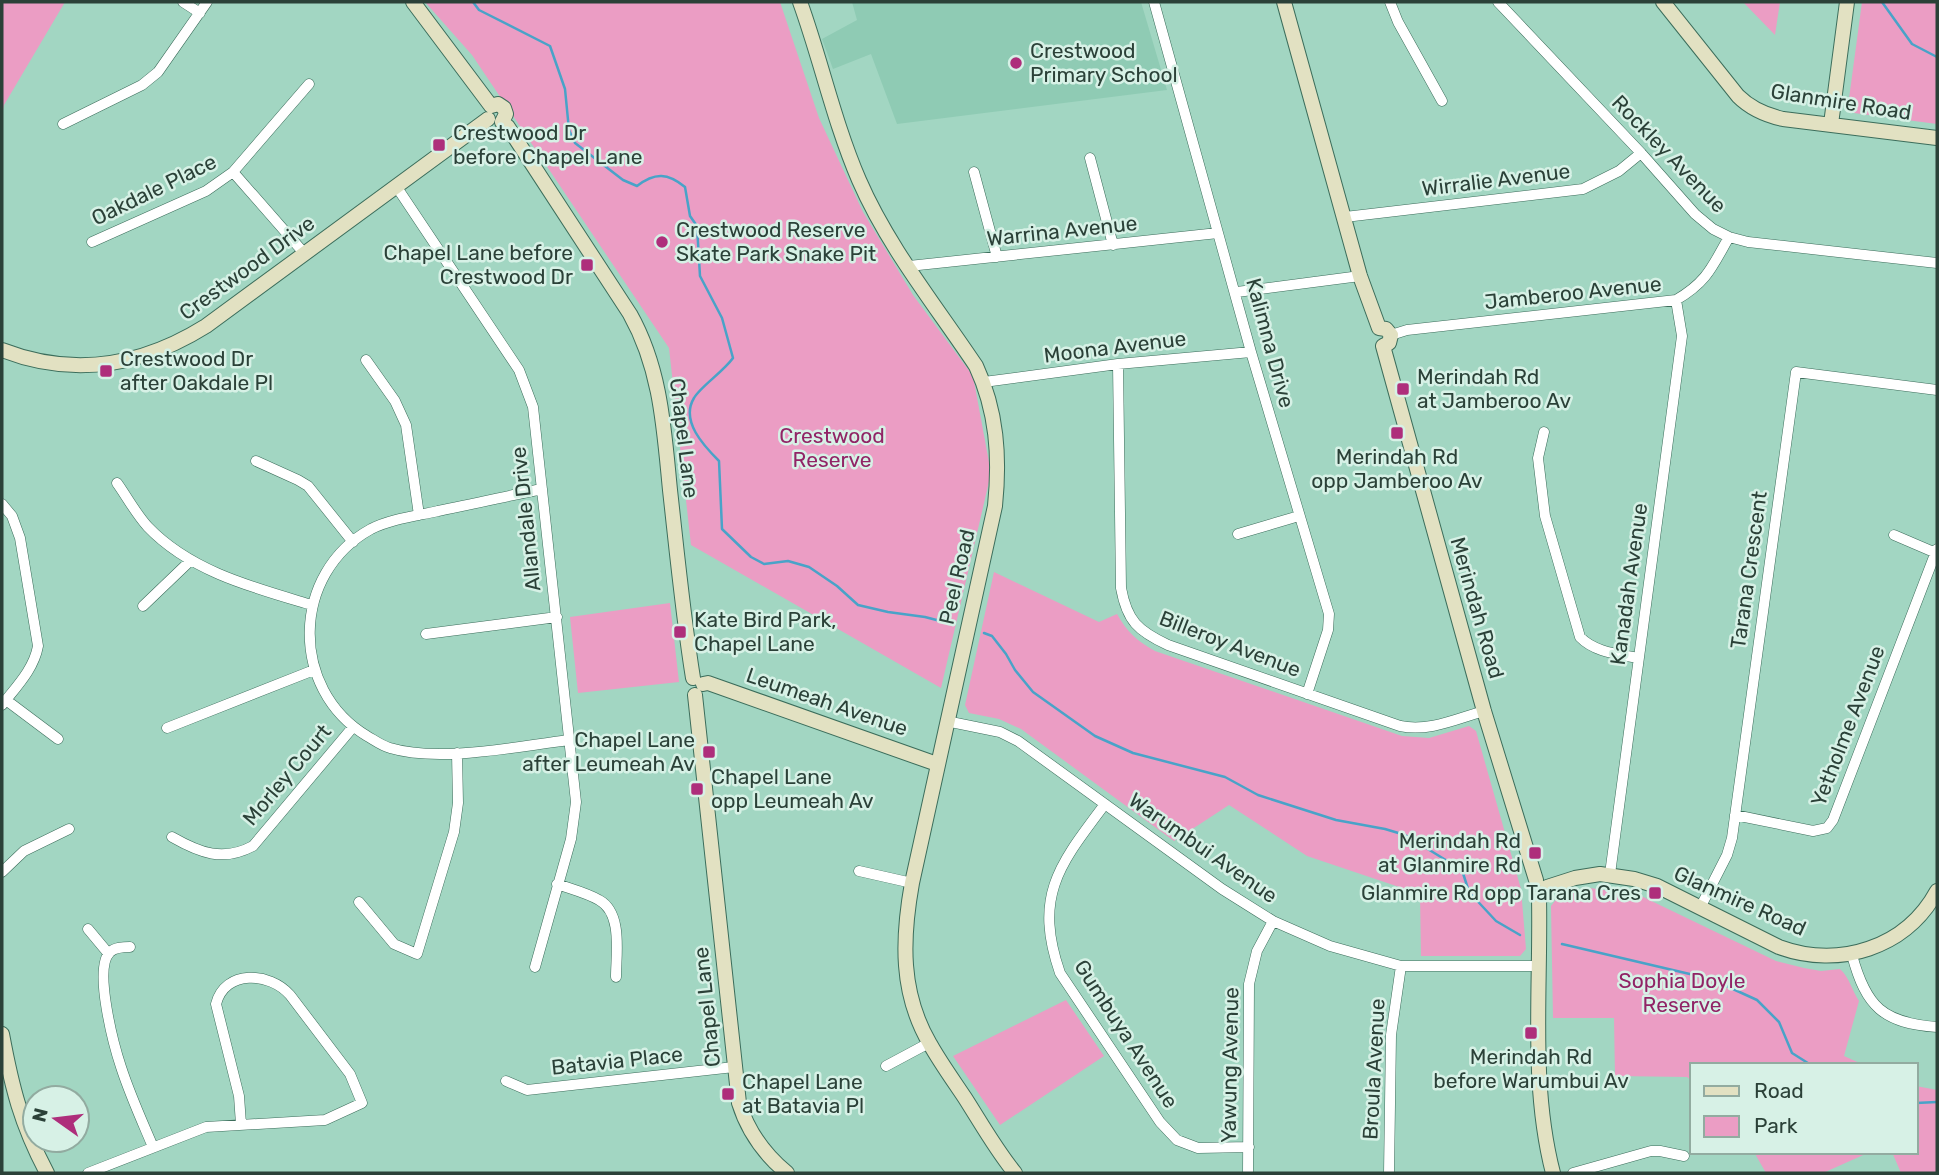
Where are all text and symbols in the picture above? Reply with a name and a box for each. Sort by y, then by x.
place label: Crestwood Primary School [1030,38,1178,87]
marker: Crestwood Primary School [1008,55,1024,71]
street label: Glanmire Road [1769,78,1913,125]
street label: Rockley Avenue [1607,90,1732,218]
place label: Crestwood Dr before Chapel Lane [453,120,643,169]
marker: Crestwood Dr before Chapel Lane [431,137,447,153]
street label: Oakdale Place [87,149,220,231]
street label: Wirralie Avenue [1420,158,1572,201]
street label: Crestwood Drive [174,210,319,325]
street label: Warrina Avenue [985,210,1139,251]
place label: Crestwood Reserve Skate Park Snake Pit [676,217,876,266]
marker: Crestwood Reserve Skate Park Snake Pit [654,234,670,250]
place label: Chapel Lane before Crestwood Dr [383,240,573,289]
marker: Chapel Lane before Crestwood Dr [579,257,595,273]
street label: Jamberoo Avenue [1483,271,1663,314]
street label: Kalimna Drive [1241,275,1300,410]
street label: Moona Avenue [1042,325,1188,368]
place label: Crestwood Dr after Oakdale Pl [120,346,273,395]
marker: Crestwood Dr after Oakdale Pl [98,363,114,379]
place label: Merindah Rd at Jamberoo Av [1417,364,1571,413]
street label: Chapel Lane [665,376,704,499]
marker: Merindah Rd at Jamberoo Av [1395,381,1411,397]
park label: Crestwood Reserve [779,423,885,472]
marker: Merindah Rd opp Jamberoo Av [1389,425,1405,441]
place label: Merindah Rd opp Jamberoo Av [1311,444,1483,493]
street label: Allandale Drive [505,446,546,593]
street label: Tarana Crescent [1725,489,1772,650]
street label: Kanadah Avenue [1605,501,1652,667]
street label: Peel Road [933,527,980,627]
street label: Merindah Road [1445,534,1510,681]
street label: Billeroy Avenue [1156,605,1305,682]
place label: Kate Bird Park, Chapel Lane [694,607,837,656]
marker: Kate Bird Park, Chapel Lane [672,624,688,640]
street label: Yetholme Avenue [1805,642,1890,810]
street label: Leumeah Avenue [743,662,911,741]
street label: Morley Court [237,719,336,830]
place label: Chapel Lane after Leumeah Av [522,727,695,776]
marker: Chapel Lane after Leumeah Av [701,744,717,760]
place label: Chapel Lane opp Leumeah Av [711,764,874,813]
marker: Chapel Lane opp Leumeah Av [689,781,705,797]
street label: Warumbui Avenue [1124,787,1282,908]
place label: Merindah Rd at Glanmire Rd [1378,828,1521,877]
marker: Merindah Rd at Glanmire Rd [1527,845,1543,861]
street label: Glanmire Road [1670,860,1810,941]
place label: Glanmire Rd opp Tarana Cres [1361,880,1641,905]
marker: Glanmire Rd opp Tarana Cres [1647,885,1663,901]
street label: Chapel Lane [688,946,725,1068]
street label: Gumbuya Avenue [1069,955,1184,1113]
park label: Sophia Doyle Reserve [1619,968,1745,1017]
street label: Yawung Avenue [1216,987,1243,1143]
street label: Broula Avenue [1357,998,1390,1140]
marker: Merindah Rd before Warumbui Av [1523,1025,1539,1041]
street label: Batavia Place [550,1041,684,1080]
place label: Merindah Rd before Warumbui Av [1433,1044,1629,1093]
legend [1690,1063,1918,1154]
place label: Chapel Lane at Batavia Pl [742,1069,864,1118]
text: Road [1754,1078,1804,1103]
north arrow [21,1084,91,1154]
marker: Chapel Lane at Batavia Pl [720,1086,736,1102]
text: N [27,1106,53,1124]
text: Park [1754,1113,1798,1138]

